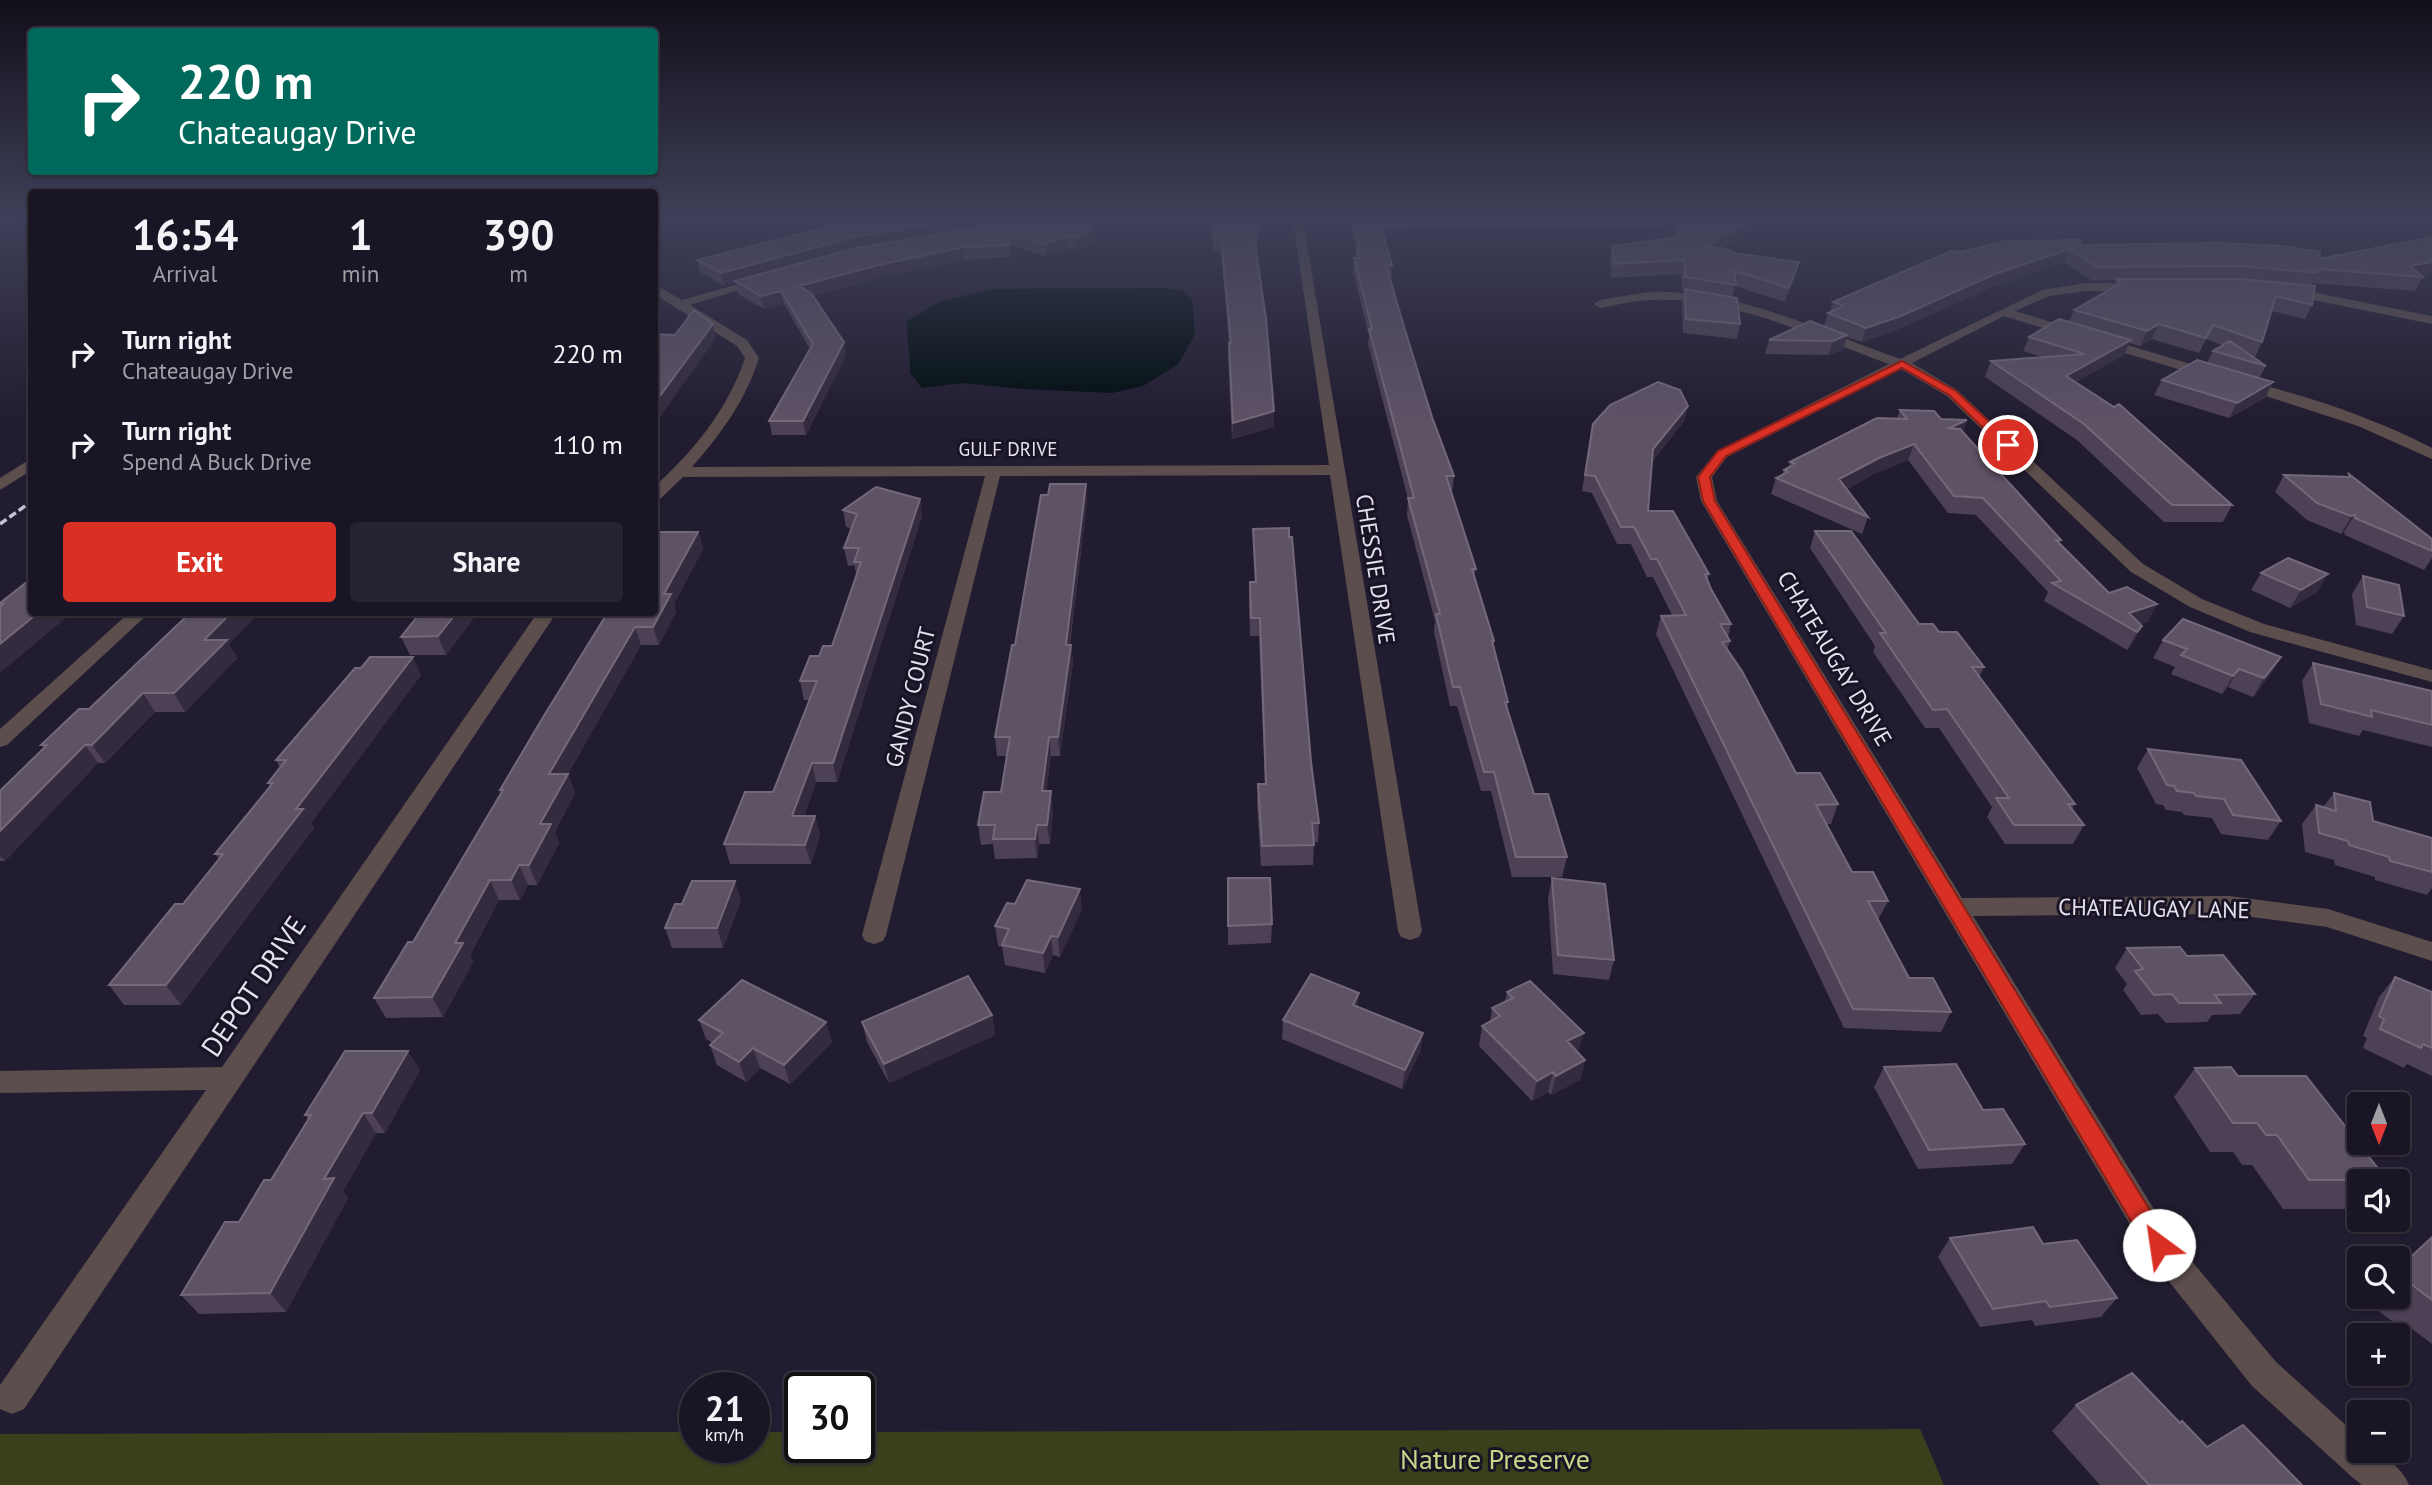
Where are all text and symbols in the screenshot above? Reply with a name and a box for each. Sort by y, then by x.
text: 220 m [178,49,313,113]
icon: right [63,56,154,147]
text: Chateaugay Drive [178,111,417,153]
text: 16:54 [132,207,238,262]
text: 1 [349,207,372,262]
text: 390 [483,207,554,262]
text: Arrival [153,259,217,288]
text: min [342,259,379,288]
text: m [509,259,528,288]
text: Turn right [122,323,231,356]
icon: right [63,335,101,373]
text: 220 m [552,337,623,370]
text: Chateaugay Drive [122,356,294,385]
text: Turn right [122,414,231,447]
pin [1978,415,2038,475]
icon: right [63,426,101,464]
icon: arrive [1989,426,2027,464]
text: 110 m [552,428,623,461]
street label: GULF DRIVE [959,437,1057,461]
text: Spend A Buck Drive [122,447,312,476]
street label: CHESSIE DRIVE [1350,492,1402,646]
button: Exit [63,522,336,602]
button: Share [350,522,623,602]
street label: CHATEAUGAY DRIVE [1771,565,1899,751]
street label: GANDY COURT [879,623,942,770]
street label: CHATEAUGAY LANE [2058,892,2250,924]
street label: DEPOT DRIVE [192,908,314,1064]
north arrow [2347,1092,2410,1155]
map controls [2347,1092,2410,1463]
button: sound [2347,1169,2410,1232]
position arrow [2122,1208,2196,1282]
button: search [2347,1246,2410,1309]
button: + [2347,1323,2410,1386]
speed limit sign: 30 [784,1372,875,1463]
text: 21 [705,1385,744,1431]
button: − [2347,1400,2410,1463]
text: km/h [705,1423,744,1446]
park label: Nature Preserve [1400,1440,1590,1477]

